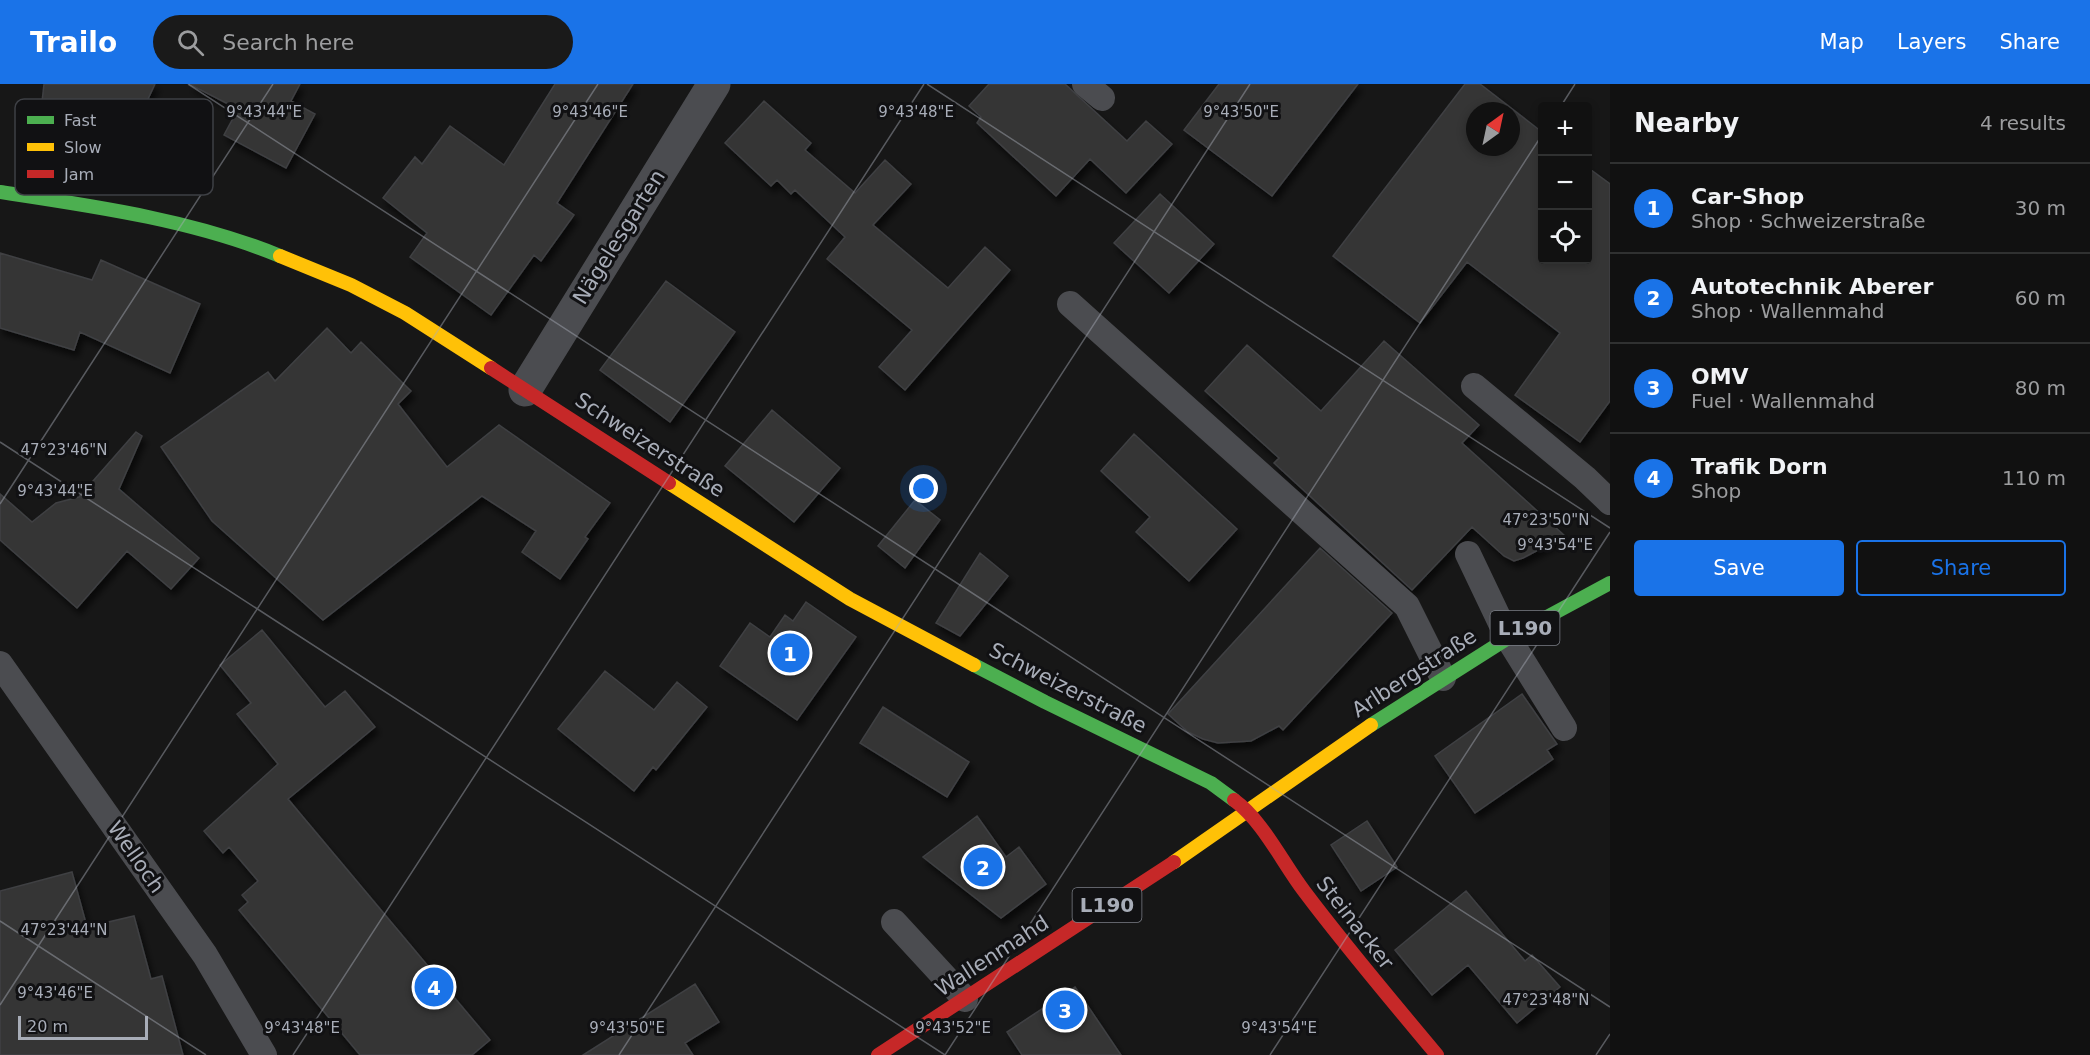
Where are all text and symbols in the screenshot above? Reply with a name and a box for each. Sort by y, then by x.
search box [153,15,573,69]
text: Trailo [30,26,117,59]
icon: search [174,26,207,59]
text: Search here [222,30,354,55]
text: Map [1820,30,1864,54]
text: Layers [1897,30,1966,54]
text: Share [1999,30,2060,54]
legend [15,99,213,195]
north arrow [1466,102,1520,156]
map controls [1538,102,1592,264]
button: + [1538,102,1592,156]
text: 9°43'44"E [226,103,302,121]
text: 9°43'46"E [552,103,628,121]
text: 9°43'48"E [878,103,954,121]
text: 9°43'50"E [1203,103,1279,121]
text: Nearby [1634,108,1739,138]
text: Fast [64,111,96,130]
text: 4 results [1980,111,2066,135]
text: Slow [64,138,101,157]
button: − [1538,156,1592,210]
text: Jam [63,165,94,184]
street label: Nägelesgarten [568,165,670,309]
text: Car-Shop [1691,184,1804,209]
text: 1 [1647,196,1660,220]
text: 30 m [2015,196,2066,220]
text: Shop · Schweizerstraße [1691,209,1926,233]
button: locate [1538,210,1592,264]
text: Autotechnik Aberer [1691,274,1933,299]
text: 2 [1647,286,1660,310]
text: 60 m [2015,286,2066,310]
text: Shop · Wallenmahd [1691,299,1884,323]
text: OMV [1691,364,1749,389]
text: 3 [1647,376,1660,400]
text: 80 m [2015,376,2066,400]
street label: Schweizerstraße [571,388,729,502]
text: Fuel · Wallenmahd [1691,389,1875,413]
text: 47°23'46"N [20,441,108,459]
text: Trafik Dorn [1691,454,1828,479]
text: 4 [1647,466,1660,490]
text: 110 m [2002,466,2066,490]
your location [909,474,938,503]
text: Shop [1691,479,1741,503]
text: 9°43'44"E [17,482,93,500]
text: 47°23'50"N [1502,511,1590,529]
text: 9°43'54"E [1517,536,1593,554]
button: Save [1634,540,1844,596]
button: Share [1856,540,2066,596]
road number: L190 [1490,611,1559,645]
street label: Arlbergstraße [1347,624,1481,722]
pin: 1 [770,630,810,676]
street label: Schweizerstraße [985,638,1151,738]
street label: Welloch [103,817,169,897]
pin: 2 [964,844,1002,890]
street label: Steinacker [1311,872,1399,974]
road number: L190 [1072,888,1142,922]
street label: Wallenmahd [931,910,1053,1002]
text: 47°23'44"N [20,921,108,939]
pin: 4 [414,964,454,1010]
text: 9°43'46"E [17,984,93,1002]
pin: 3 [1046,988,1084,1032]
text: 47°23'48"N [1502,991,1590,1009]
scale bar [18,1013,148,1040]
text: 20 m [27,1017,68,1036]
text: 9°43'48"E [264,1019,340,1037]
text: 9°43'50"E [589,1019,665,1037]
text: 9°43'52"E [915,1019,991,1037]
text: 9°43'54"E [1241,1019,1317,1037]

